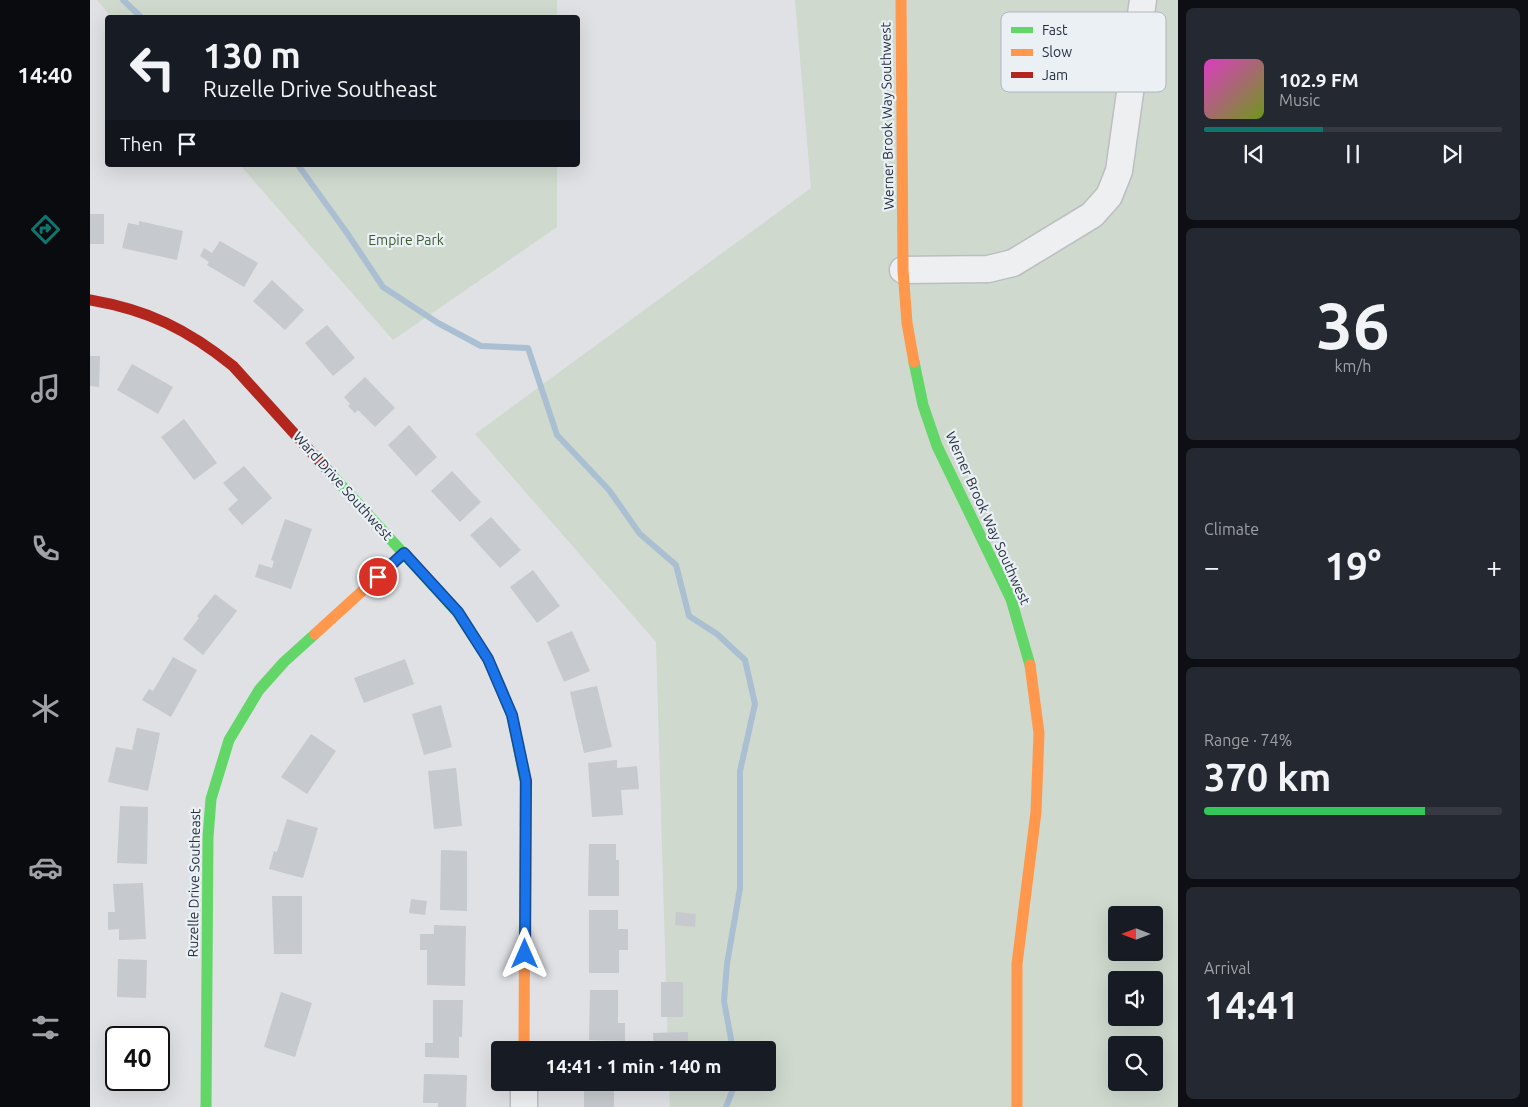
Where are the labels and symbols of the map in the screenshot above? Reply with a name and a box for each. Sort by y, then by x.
legend [1001,12,1166,92]
street label: Werner Brook Way Southwest [877,21,897,210]
text: Fast [1042,22,1068,38]
text: Slow [1042,44,1072,60]
text: Jam [1042,67,1068,83]
park label: Empire Park [368,232,444,248]
street label: Ward Drive Southwest [290,429,396,544]
street label: Werner Brook Way Southwest [942,429,1034,607]
pin [357,556,399,598]
street label: Ruzelle Drive Southeast [185,808,203,958]
north arrow [1108,906,1162,961]
position arrow [498,927,550,979]
speed limit sign: 40 [105,1026,170,1091]

